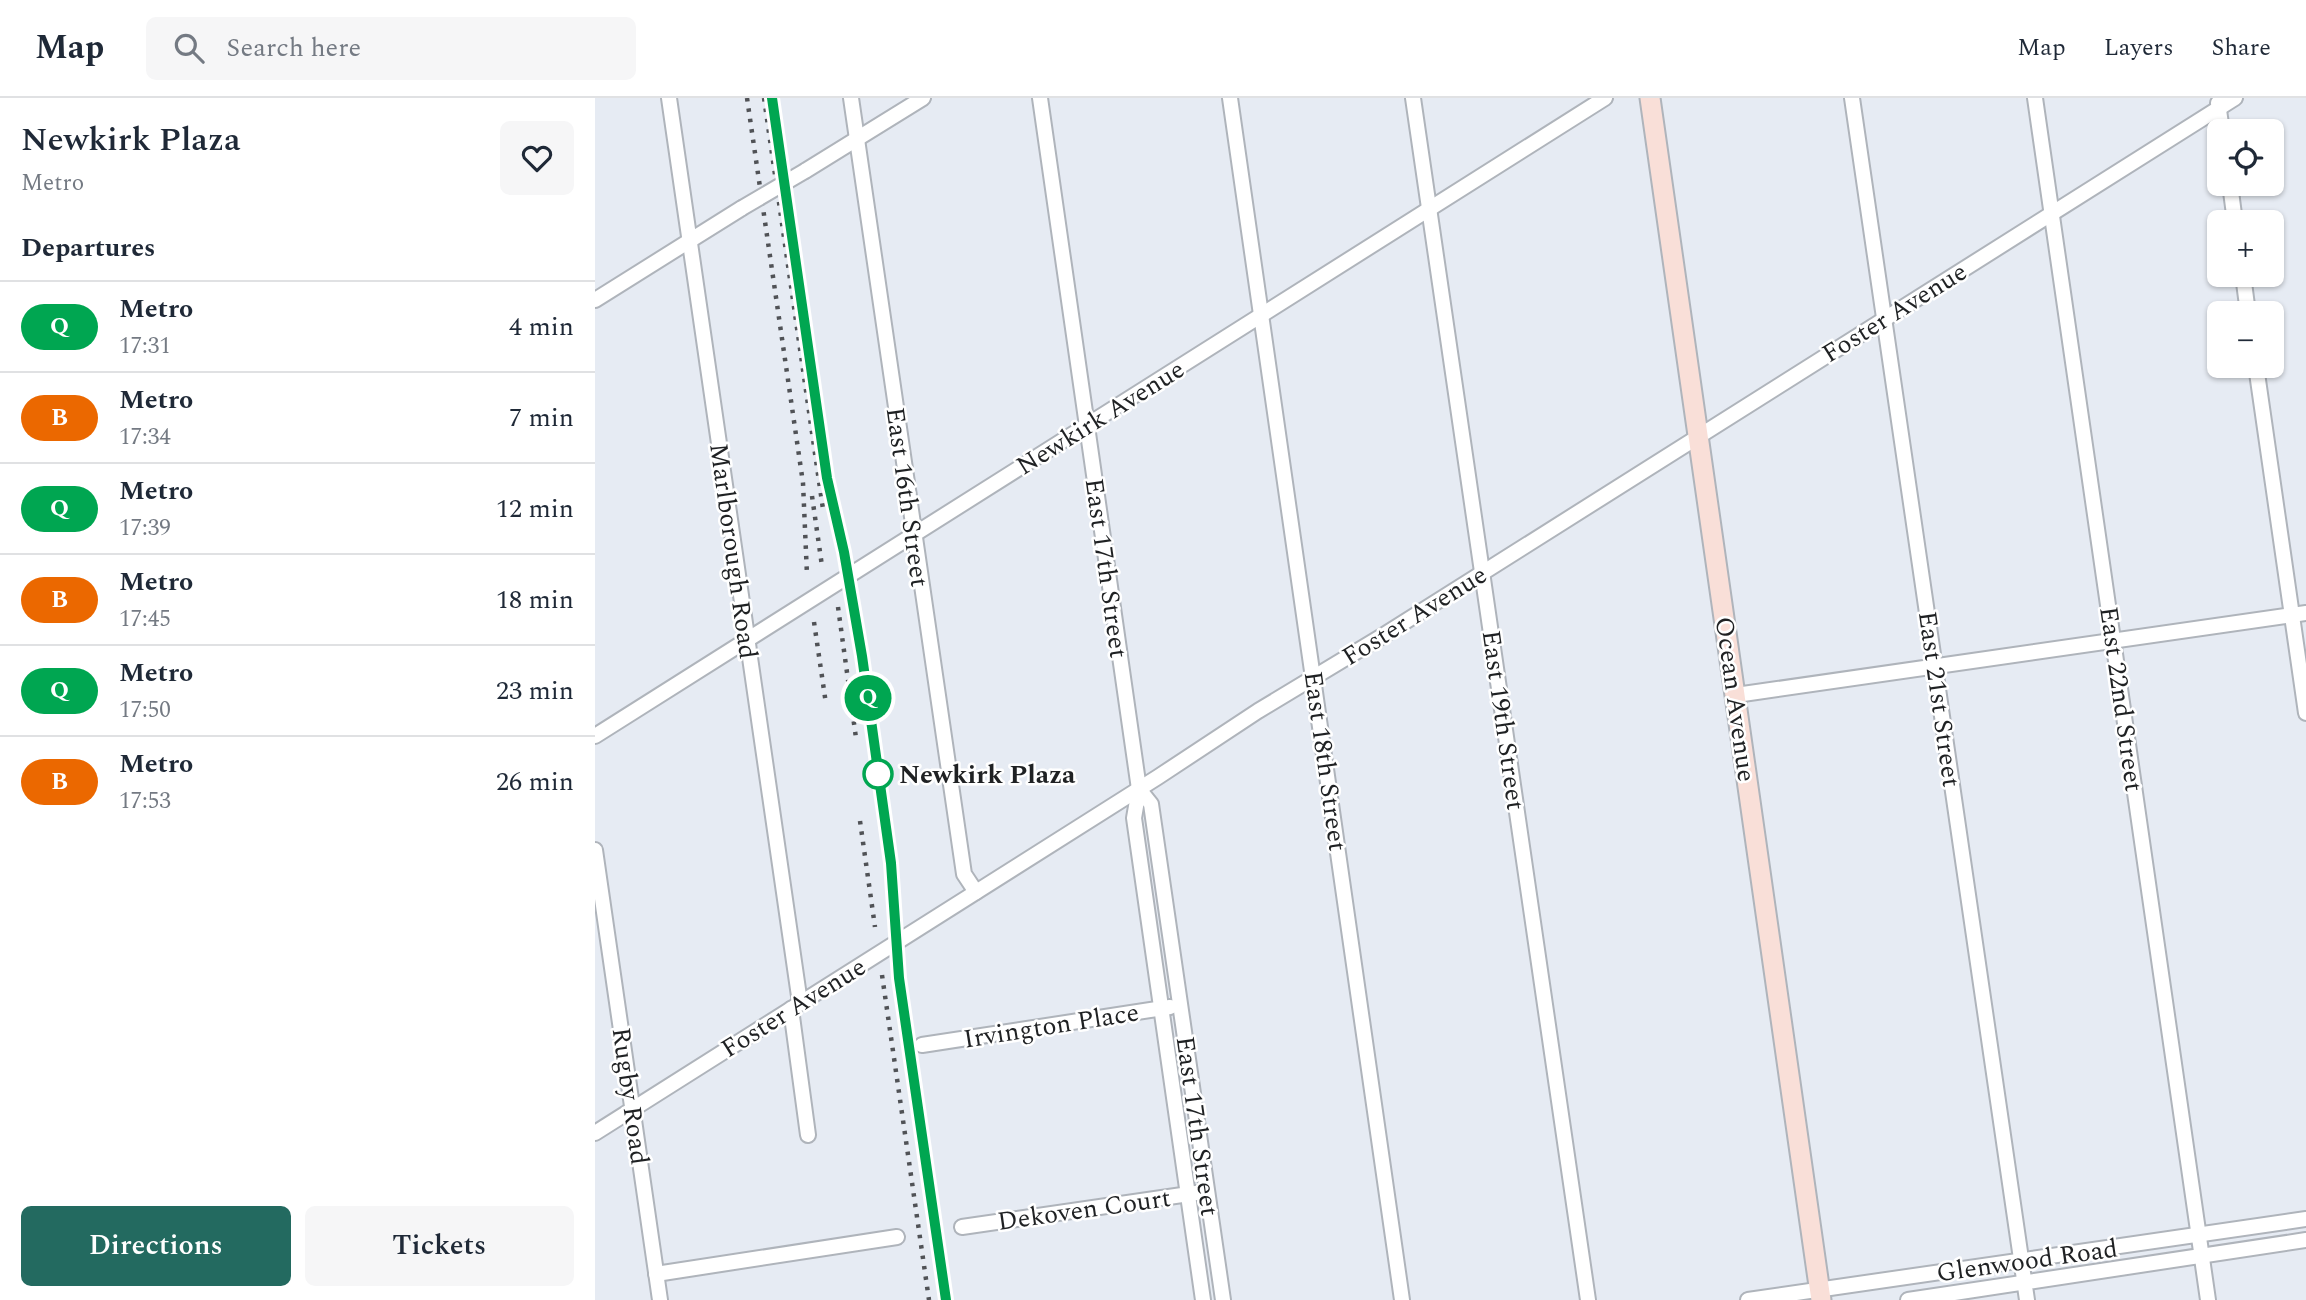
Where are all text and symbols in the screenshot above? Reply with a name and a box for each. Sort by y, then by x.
search box [146,17,636,80]
text: Map [35,23,104,73]
text: Search here [226,28,361,68]
icon: search [170,29,208,67]
text: Map [2017,30,2066,66]
text: Layers [2104,30,2174,66]
text: Share [2212,30,2271,66]
text: Newkirk Plaza [21,115,241,165]
map controls [2207,119,2284,378]
button: locate [2207,119,2284,196]
button: heart [500,121,574,195]
text: Metro [21,166,84,201]
button: + [2207,210,2284,287]
text: Departures [21,228,155,268]
street label: Foster Avenue [1814,252,1975,373]
text: Metro [119,289,193,329]
button: − [2207,301,2284,378]
text: 4 min [509,307,574,347]
text: Q [50,309,69,345]
text: 17:31 [119,329,171,364]
street label: Newkirk Avenue [1008,350,1193,486]
text: Metro [119,380,193,420]
text: 7 min [509,398,574,438]
text: B [51,400,68,436]
street label: East 16th Street [875,405,939,590]
text: 17:34 [119,420,171,455]
street label: Marlborough Road [698,441,768,662]
text: Metro [119,471,193,511]
street label: East 17th Street [1074,476,1138,661]
text: 12 min [496,489,574,529]
text: Q [50,491,69,527]
text: 17:39 [119,511,171,546]
street label: Foster Avenue [1334,555,1495,676]
text: Metro [119,562,193,602]
text: 18 min [496,580,574,620]
text: B [51,582,68,618]
text: 17:45 [119,602,171,637]
street label: East 22nd Street [2088,604,2154,794]
street label: East 21st Street [1907,609,1971,790]
street label: Ocean Avenue [1704,614,1766,784]
street label: East 19th Street [1471,628,1535,813]
text: Metro [119,653,193,693]
street label: East 18th Street [1293,669,1357,854]
text: 23 min [496,671,574,711]
text: Q [50,673,69,709]
line badge: Q [845,675,891,721]
text: Q [859,680,877,716]
text: 17:50 [119,693,171,728]
text: Metro [119,744,193,784]
place label: Newkirk Plaza [899,755,1076,795]
marker: Newkirk Plaza [863,759,893,789]
text: 26 min [496,762,574,802]
text: B [51,764,68,800]
text: 17:53 [119,784,171,819]
street label: Foster Avenue [713,947,874,1068]
street label: Irvington Place [961,992,1142,1060]
street label: Rugby Road [601,1025,659,1167]
street label: East 17th Street [1165,1034,1229,1219]
street label: Dekoven Court [995,1178,1173,1242]
button: Directions [21,1206,291,1286]
button: Tickets [305,1206,574,1286]
street label: Glenwood Road [1934,1228,2120,1294]

